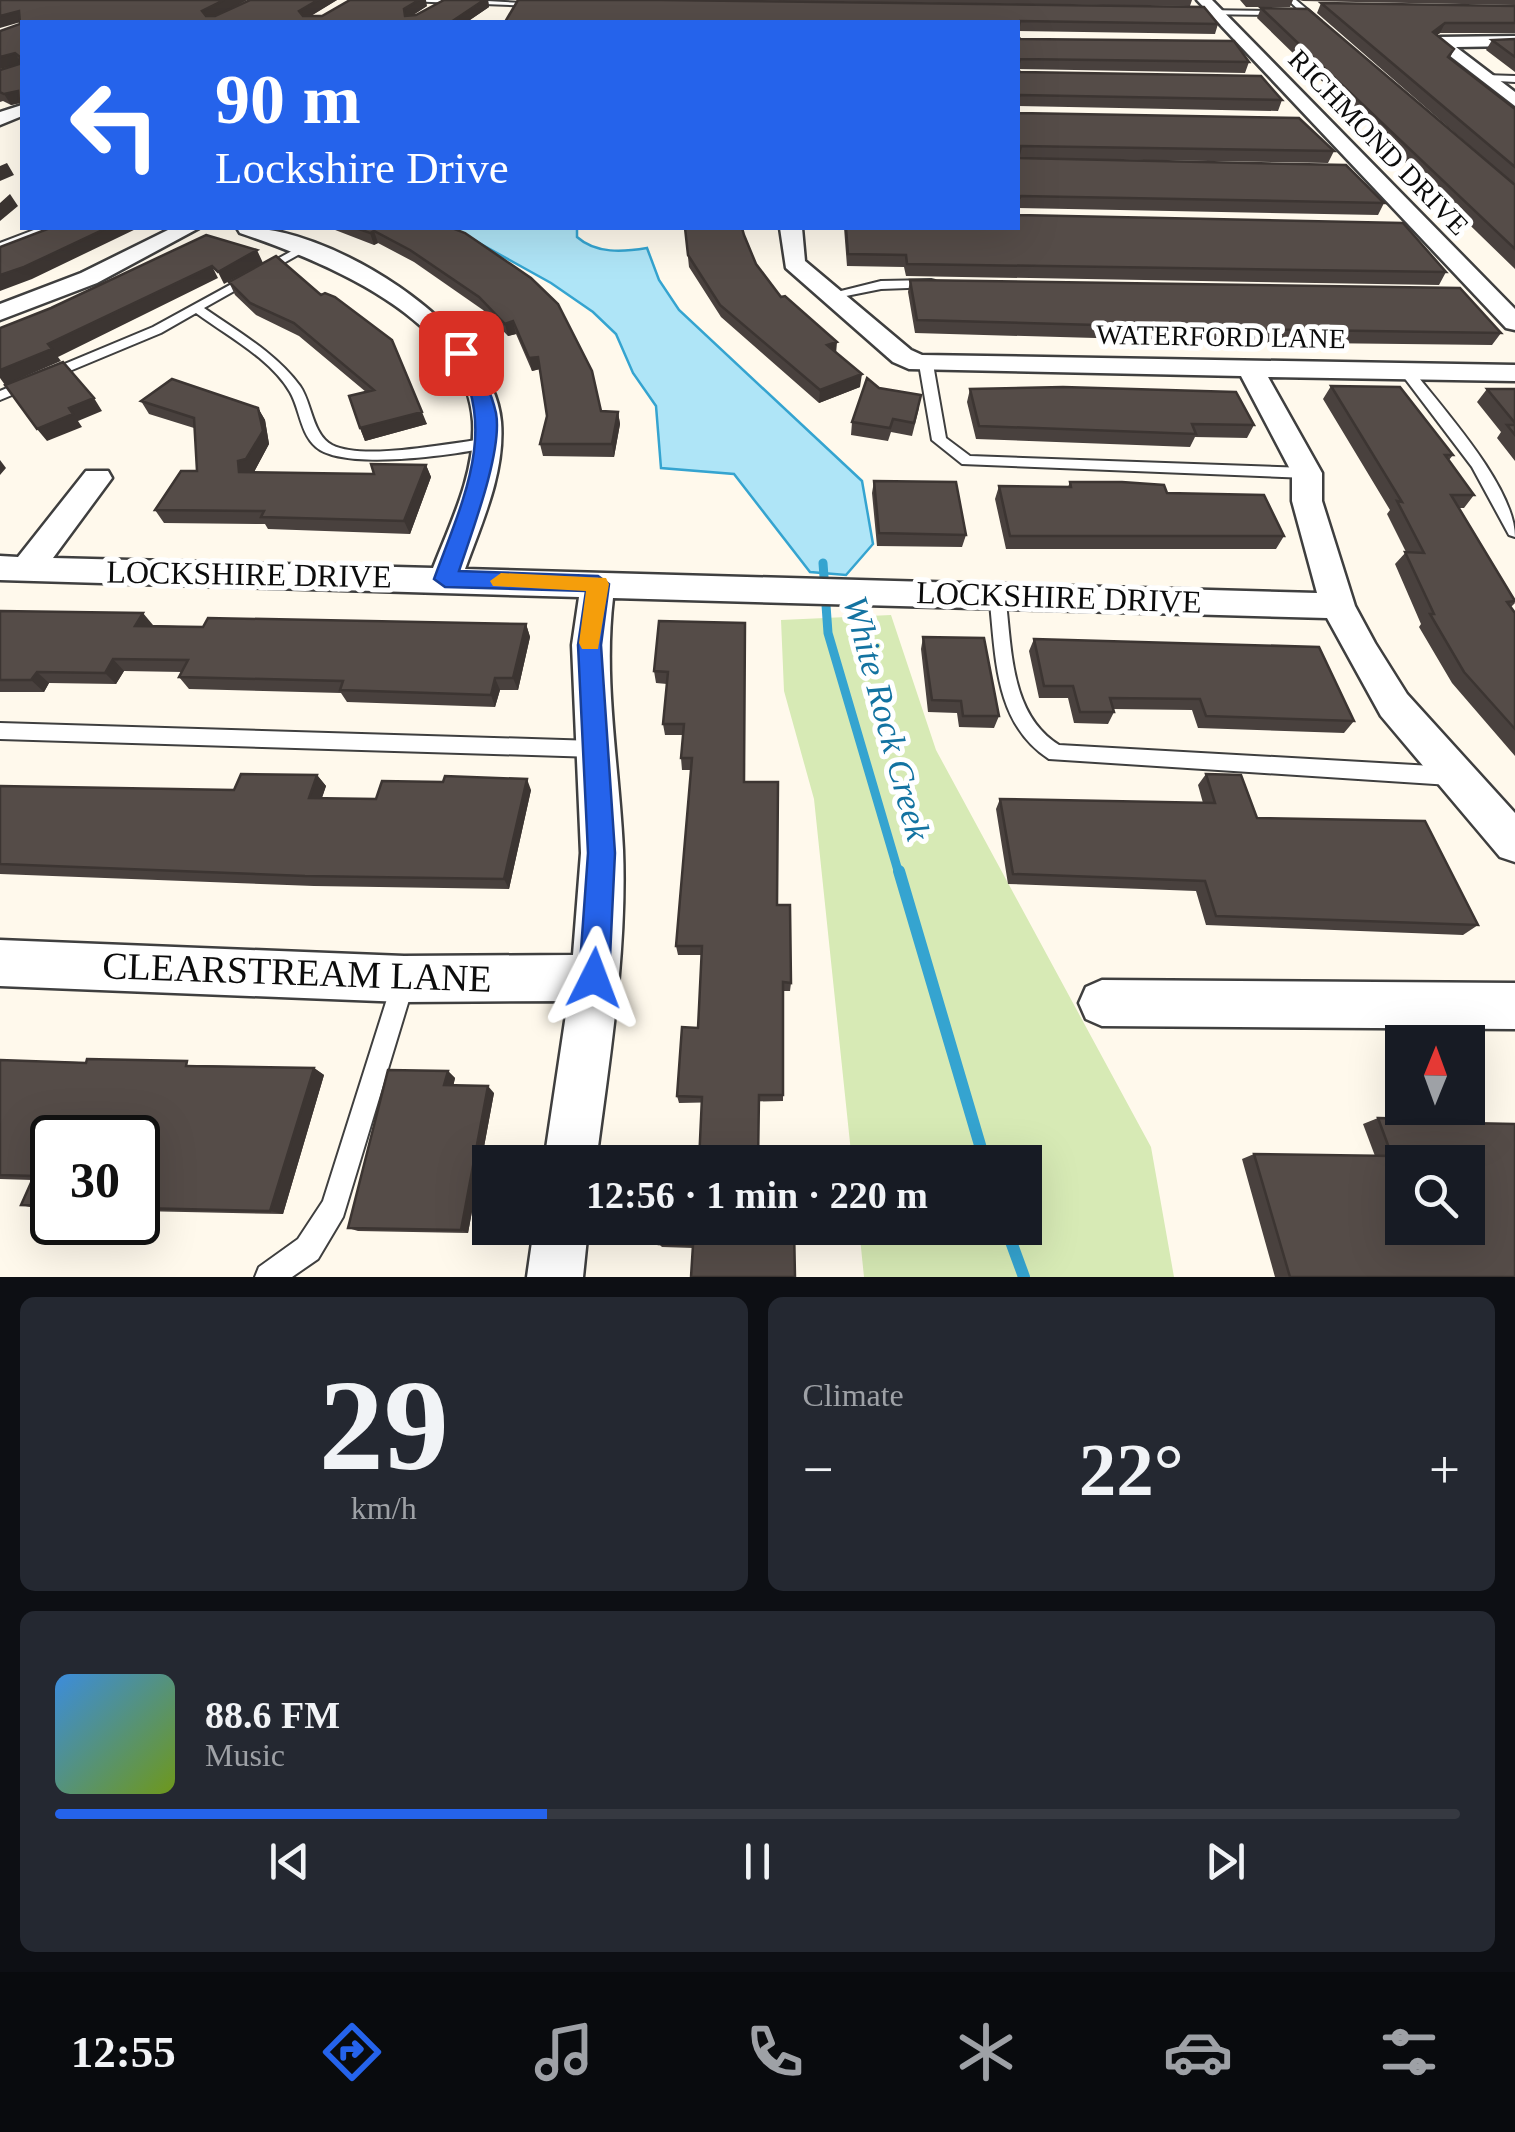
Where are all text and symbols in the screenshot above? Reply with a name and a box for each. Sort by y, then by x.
street label: RICHMOND DRIVE [1282,43,1475,241]
icon: left [50,60,180,190]
text: 90 m [215,61,361,138]
text: Lockshire Drive [215,143,509,193]
pin [419,311,504,396]
street label: WATERFORD LANE [1096,319,1346,354]
icon: arrive [434,326,489,381]
street label: LOCKSHIRE DRIVE [106,554,392,594]
street label: LOCKSHIRE DRIVE [916,574,1202,620]
water label: White Rock Creek [835,592,938,846]
position arrow [542,926,646,1030]
street label: CLEARSTREAM LANE [102,944,492,1000]
north arrow [1385,1025,1485,1125]
map controls [1385,1025,1485,1245]
speed limit sign: 30 [30,1115,160,1245]
button: search [1385,1145,1485,1245]
text: 12:56 · 1 min · 220 m [586,1174,928,1216]
text: 29 [319,1353,449,1497]
text: Climate [803,1377,904,1413]
text: 22° [1079,1428,1184,1511]
text: − [803,1439,834,1500]
text: + [1429,1439,1460,1500]
text: km/h [351,1490,417,1526]
text: 88.6 FM [205,1694,340,1736]
text: Music [205,1737,285,1773]
icon: previous [262,1834,317,1889]
icon: pause [730,1834,785,1889]
icon: next [1198,1834,1253,1889]
icon: directions [317,2017,387,2087]
icon: music [529,2017,599,2087]
icon: phone [740,2017,810,2087]
icon: climate [951,2017,1021,2087]
icon: car [1163,2017,1233,2087]
icon: filters [1374,2017,1444,2087]
text: 12:55 [71,2027,176,2077]

